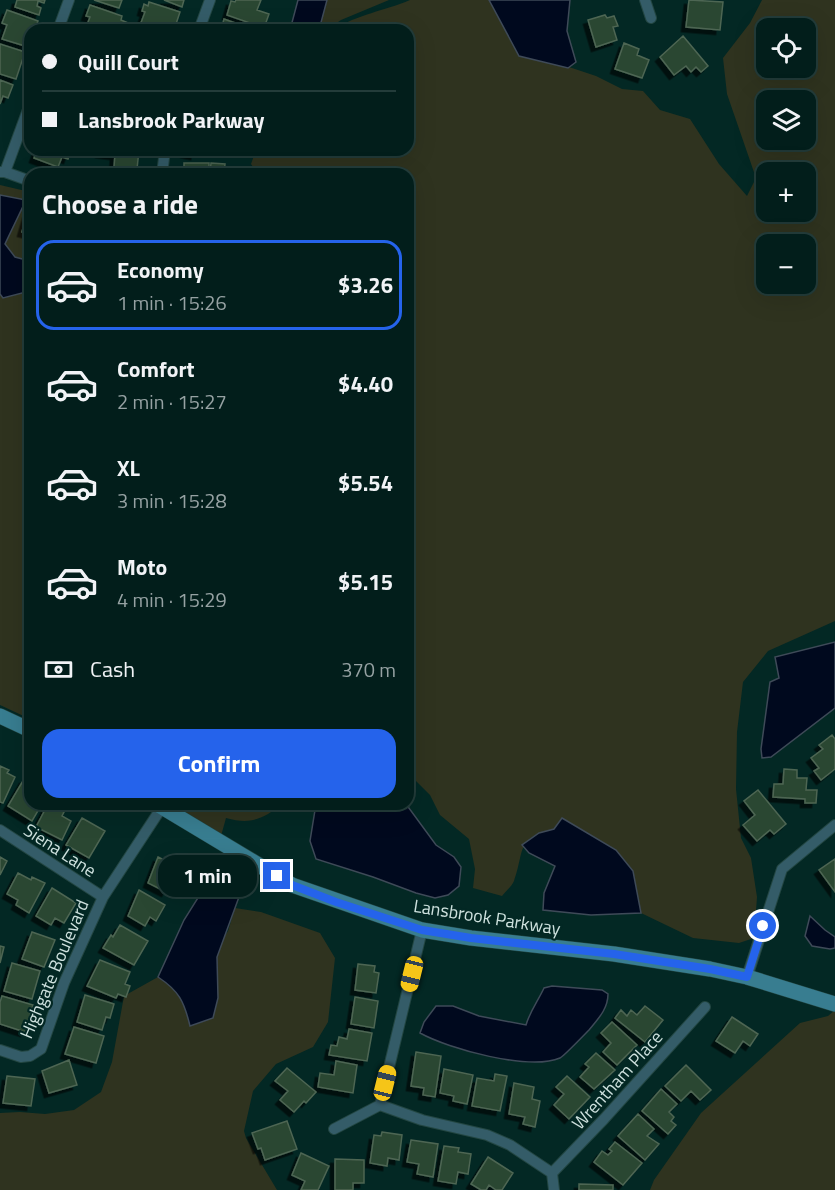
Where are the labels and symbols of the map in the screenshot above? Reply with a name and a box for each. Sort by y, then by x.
street label: Siena Lane [18,816,102,884]
callout: 1 min [157,855,256,897]
route end [263,862,290,889]
street label: Lansbrook Parkway [412,892,563,942]
street label: Highgate Boulevard [12,895,96,1043]
route start [749,912,776,939]
car [399,954,425,994]
street label: Wrentham Place [565,1024,669,1136]
car [372,1063,398,1103]

